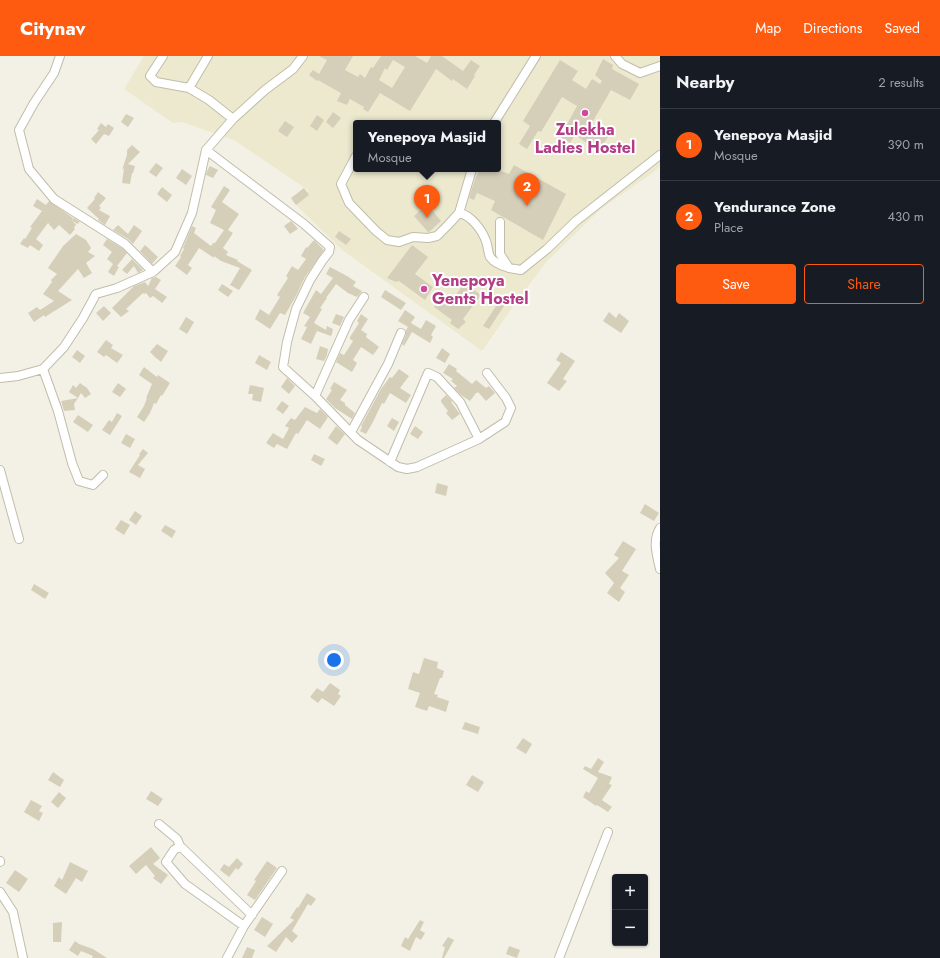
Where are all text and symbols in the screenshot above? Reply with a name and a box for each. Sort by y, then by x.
text: Citynav [20,15,86,42]
text: Map [755,18,781,38]
text: Directions [803,18,863,38]
text: Saved [885,18,920,38]
text: Nearby [676,70,734,94]
text: 2 results [878,73,924,92]
marker: Zulekha Ladies Hostel [580,108,590,118]
place label: Zulekha Ladies Hostel [535,118,635,159]
popup [353,120,501,172]
text: Yenepoya Masjid [714,124,832,146]
text: Yenepoya Masjid [368,126,486,148]
text: 1 [686,135,692,154]
text: 390 m [888,135,924,154]
text: Mosque [714,146,758,165]
text: Mosque [368,148,412,167]
pin: 2 [514,173,540,206]
pin: 1 [414,185,440,218]
text: Yendurance Zone [714,196,836,218]
text: 2 [685,207,693,226]
text: 430 m [887,207,924,226]
text: Place [714,218,743,237]
button: Save [676,264,796,304]
button: Share [804,264,924,304]
place label: Yenepoya Gents Hostel [431,269,528,310]
marker: Yenepoya Gents Hostel [419,284,429,294]
your location [324,650,344,670]
map controls [612,874,648,946]
button: + [612,874,648,910]
button: − [612,910,648,946]

